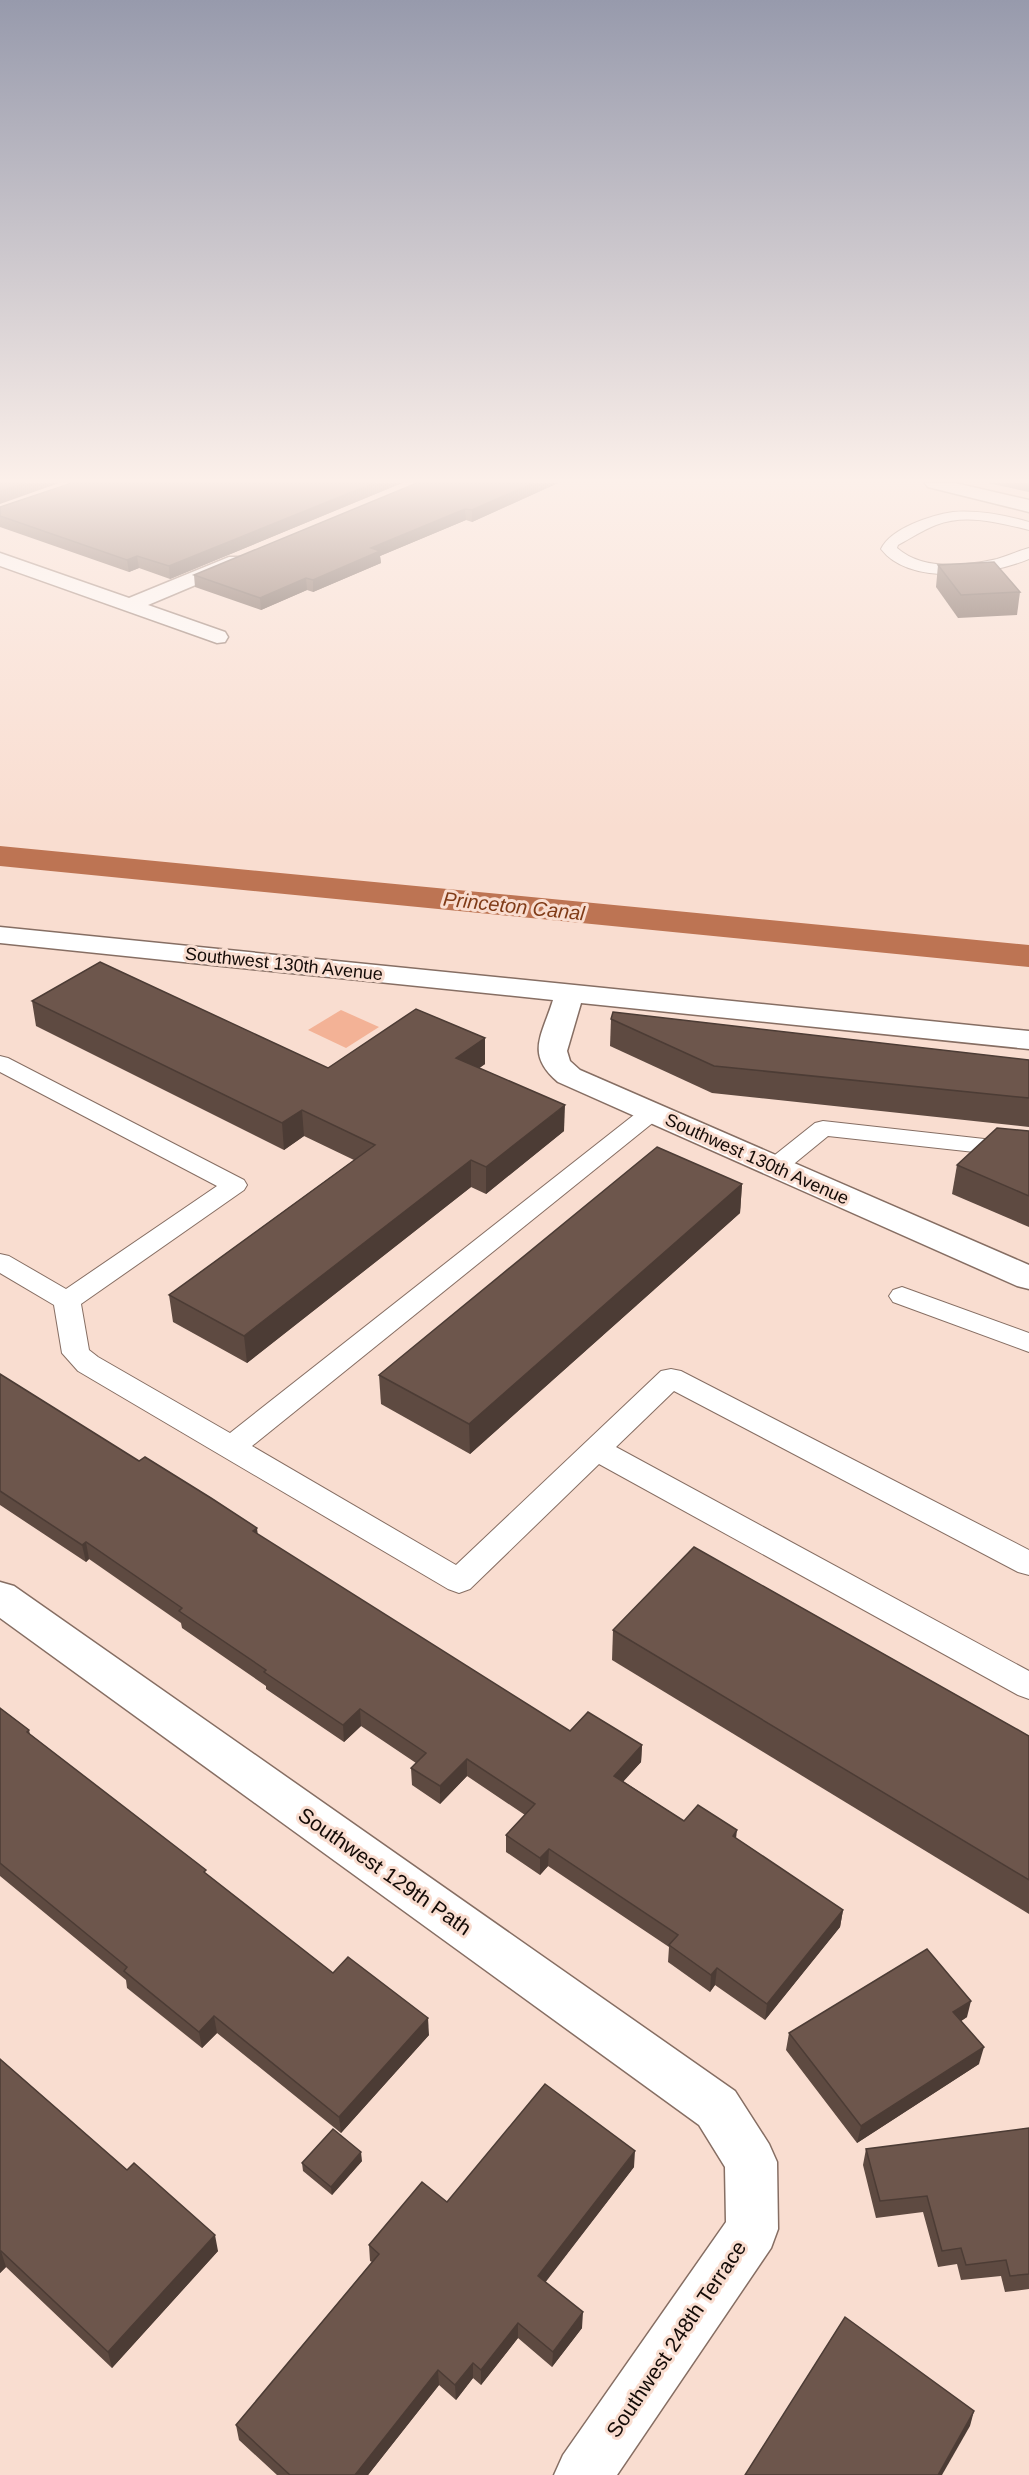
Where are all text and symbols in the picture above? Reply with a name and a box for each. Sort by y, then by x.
water label: Princeton Canal [442,888,586,924]
street label: Southwest 130th Avenue [184,944,384,984]
street label: Southwest 130th Avenue [662,1109,852,1209]
street label: Southwest 129th Path [294,1803,476,1939]
street label: Southwest 248th Terrace [602,2236,750,2442]

